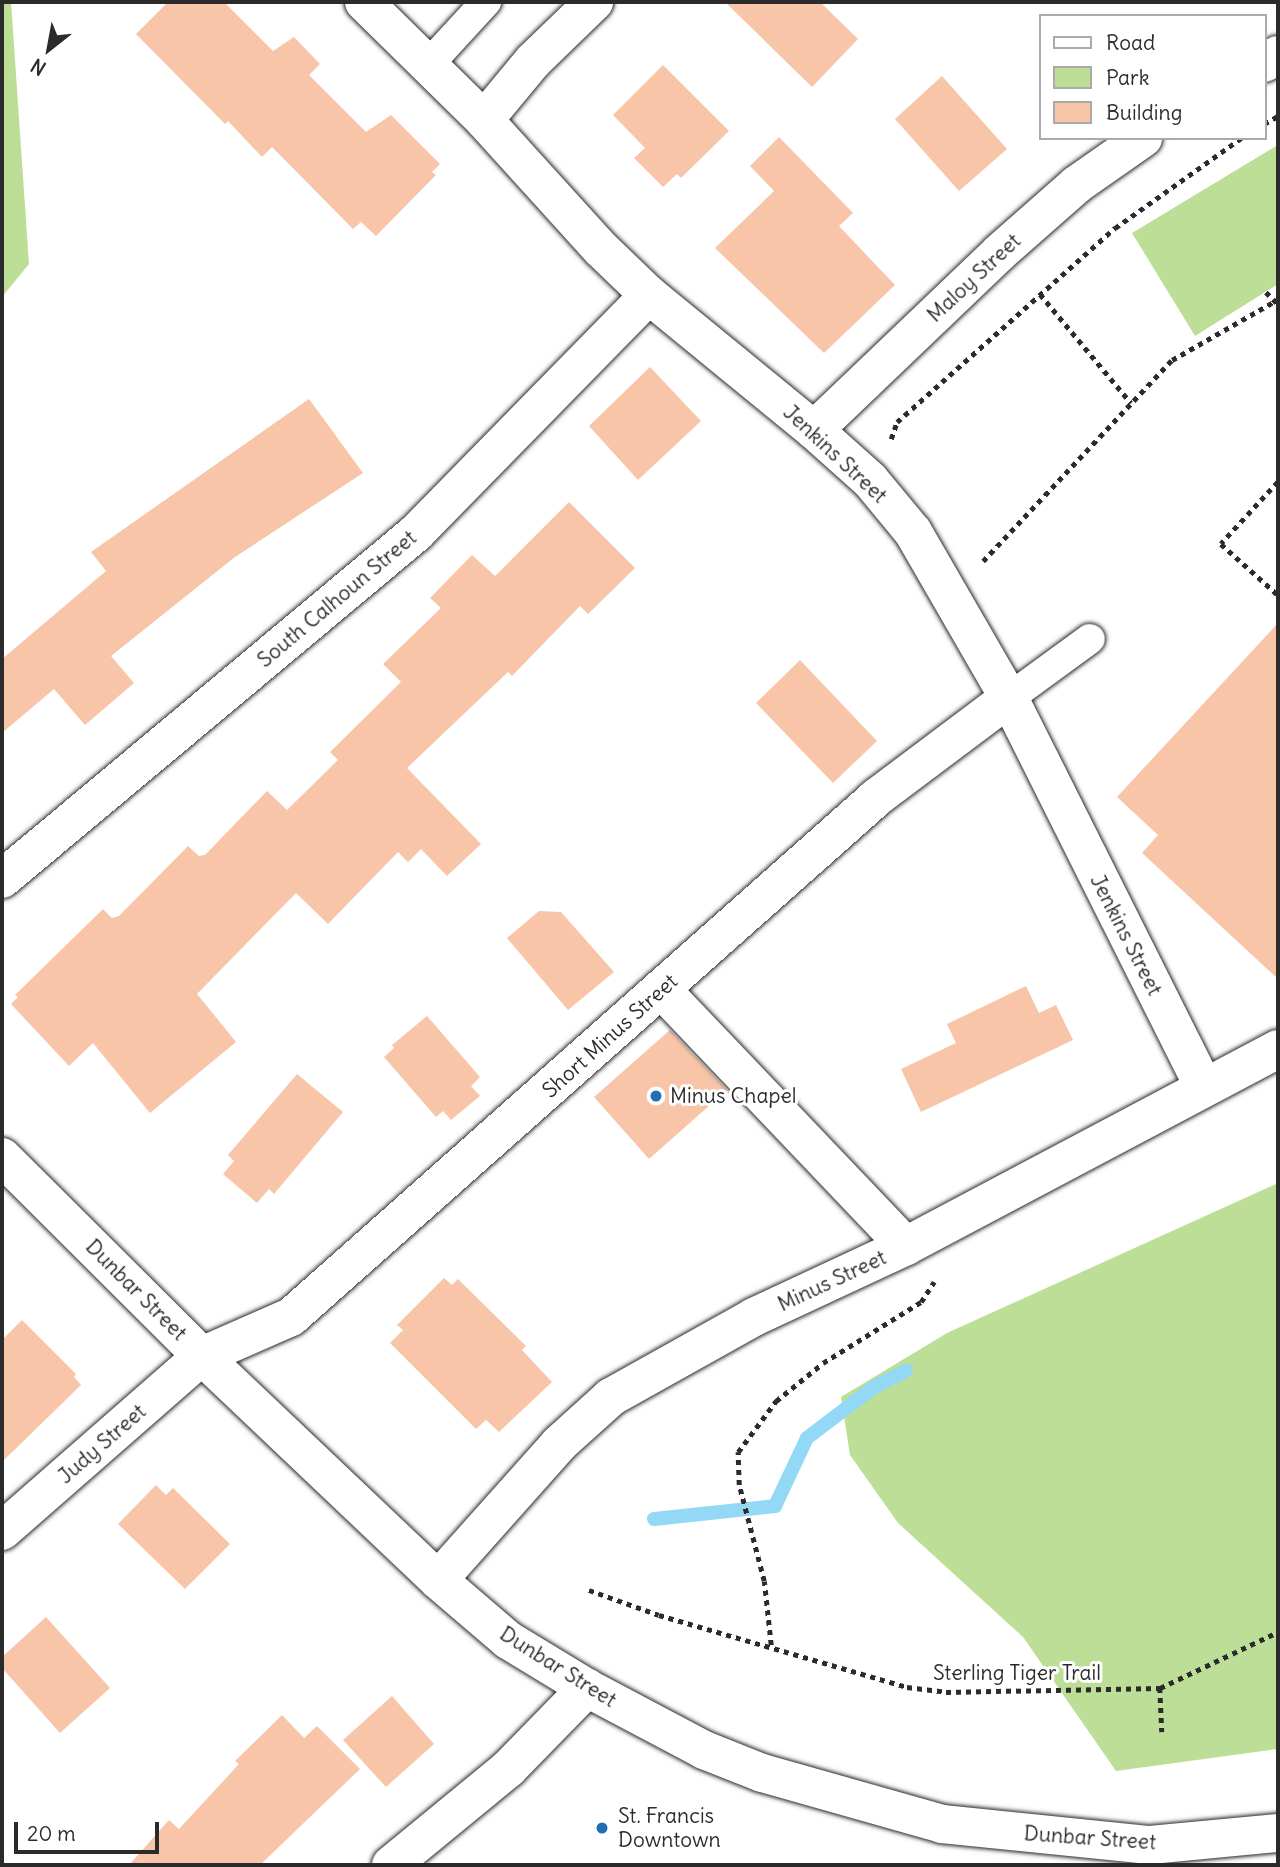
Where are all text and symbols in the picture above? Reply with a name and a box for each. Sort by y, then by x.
north arrow [14,14,84,84]
legend [1038,14,1266,140]
text: Road [1106,29,1155,56]
text: N [26,53,50,81]
text: Park [1106,64,1149,91]
text: Building [1106,99,1182,126]
street label: Maloy Street [922,228,1026,328]
street label: Jenkins Street [778,400,892,508]
street label: South Calhoun Street [252,525,422,673]
street label: Jenkins Street [1085,870,1167,1000]
street label: Short Minus Street [537,969,683,1103]
place label: Minus Chapel [670,1083,796,1109]
marker: Minus Chapel [648,1088,664,1104]
street label: Dunbar Street [80,1234,192,1346]
street label: Minus Street [774,1245,890,1317]
street label: Judy Street [53,1399,151,1489]
street label: Dunbar Street [495,1621,621,1713]
street label: Sterling Tiger Trail [933,1660,1101,1686]
place label: St. Francis Downtown [618,1803,721,1853]
scale bar [18,1808,163,1852]
marker: St. Francis Downtown [592,1818,612,1838]
text: 20 m [27,1820,76,1847]
street label: Dunbar Street [1023,1821,1157,1855]

